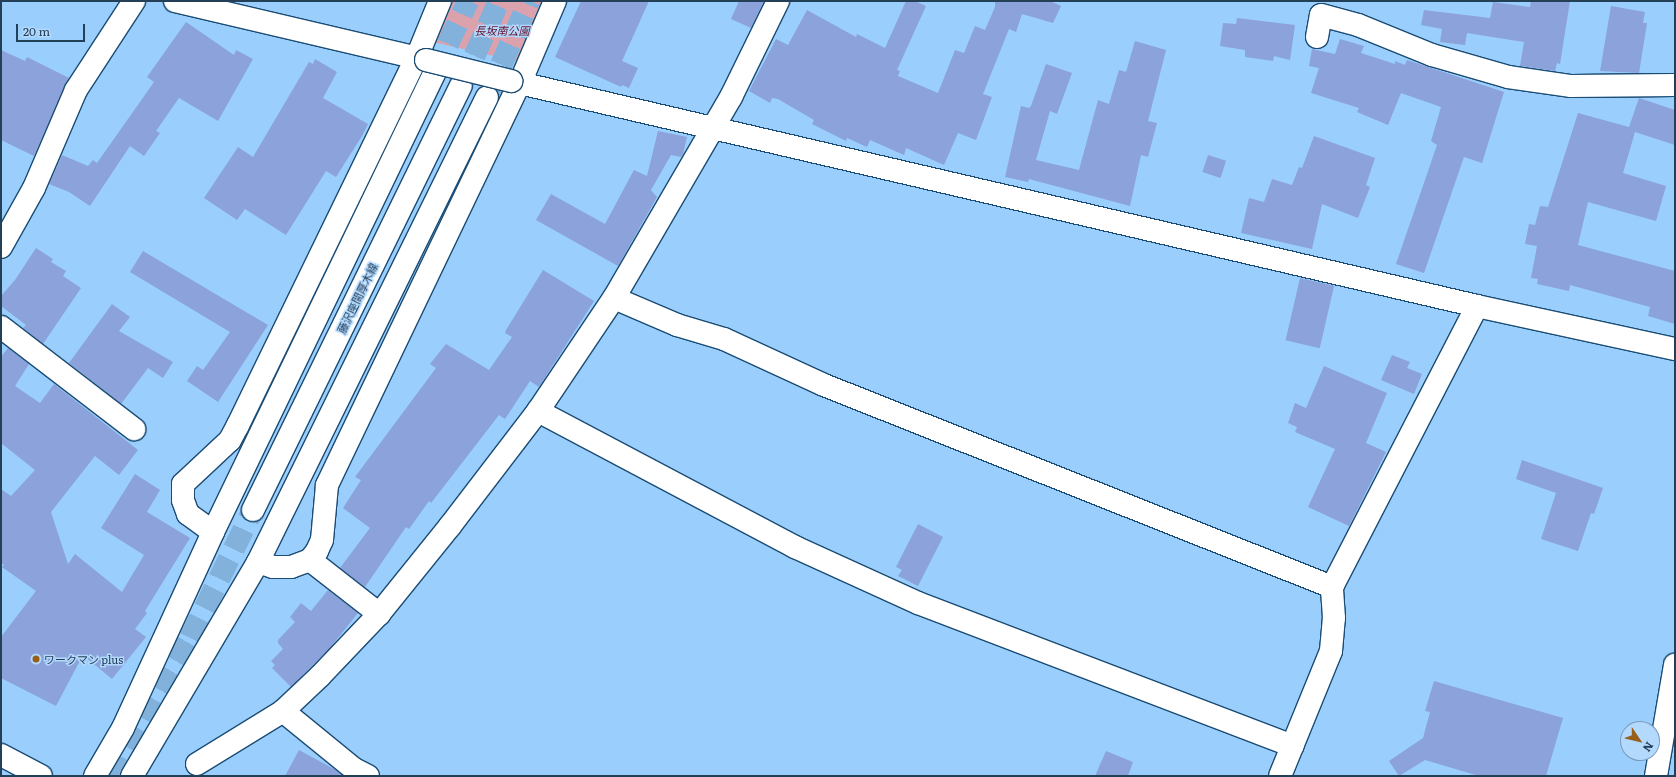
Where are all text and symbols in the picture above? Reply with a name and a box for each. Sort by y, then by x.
scale bar [18,16,87,42]
text: 20 m [23,22,50,40]
park label: 長坂南公園 [475,23,529,37]
street label: 藤沢座間厚木線 [334,261,380,335]
place label: ワークマン plus [44,652,123,666]
marker: ワークマン plus [31,654,41,664]
north arrow [1620,721,1660,761]
text: N [1640,739,1658,756]

